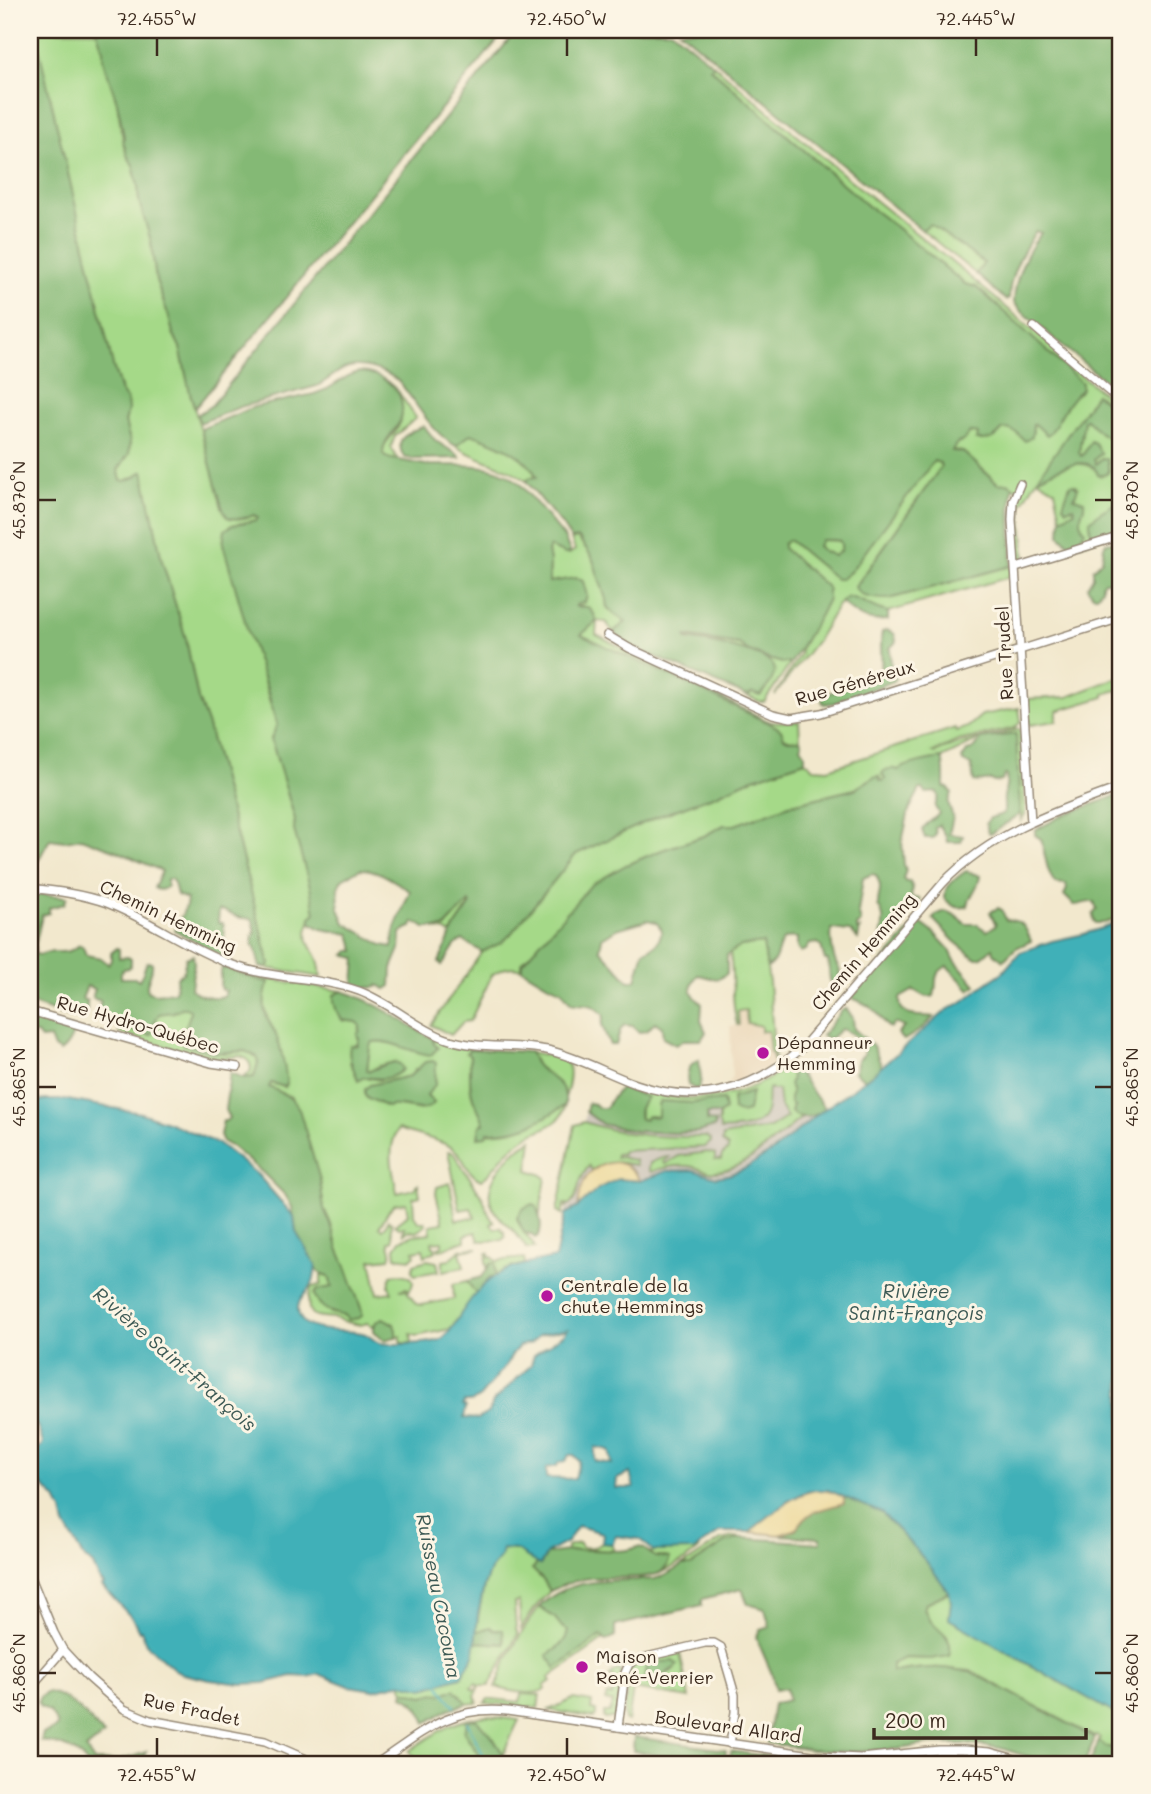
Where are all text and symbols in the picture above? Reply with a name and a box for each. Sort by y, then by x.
text: 72.455°W [117,6,197,30]
text: 72.450°W [527,6,607,30]
text: 72.445°W [936,6,1016,30]
text: 45.870°N [6,461,30,539]
text: 45.870°N [1119,461,1143,539]
street label: Rue Trudel [990,605,1018,701]
street label: Rue Généreux [792,654,917,711]
street label: Chemin Hemming [96,874,241,958]
street label: Chemin Hemming [806,887,921,1015]
street label: Rue Hydro-Québec [54,989,222,1059]
place label: Dépanneur Hemming [777,1030,873,1075]
marker: Dépanneur Hemming [755,1045,771,1061]
text: 45.865°N [6,1048,30,1126]
text: 45.865°N [1119,1048,1143,1126]
place label: Centrale de la chute Hemmings [561,1273,704,1318]
water label: Rivière Saint-François [848,1278,984,1325]
water label: Rivière Saint-François [89,1281,262,1436]
marker: Centrale de la chute Hemmings [539,1288,555,1304]
water label: Ruisseau Cacouna [411,1511,468,1681]
text: 45.860°N [6,1633,30,1713]
text: 45.860°N [1119,1633,1143,1713]
place label: Maison René-Verrier [596,1644,714,1689]
marker: Maison René-Verrier [574,1659,590,1675]
street label: Rue Fradet [141,1687,243,1731]
scale bar [874,1696,1086,1740]
street label: Boulevard Allard [653,1704,803,1748]
text: 200 m [885,1706,946,1733]
text: 72.455°W [117,1762,197,1786]
text: 72.450°W [527,1762,607,1786]
text: 72.445°W [936,1762,1016,1786]

